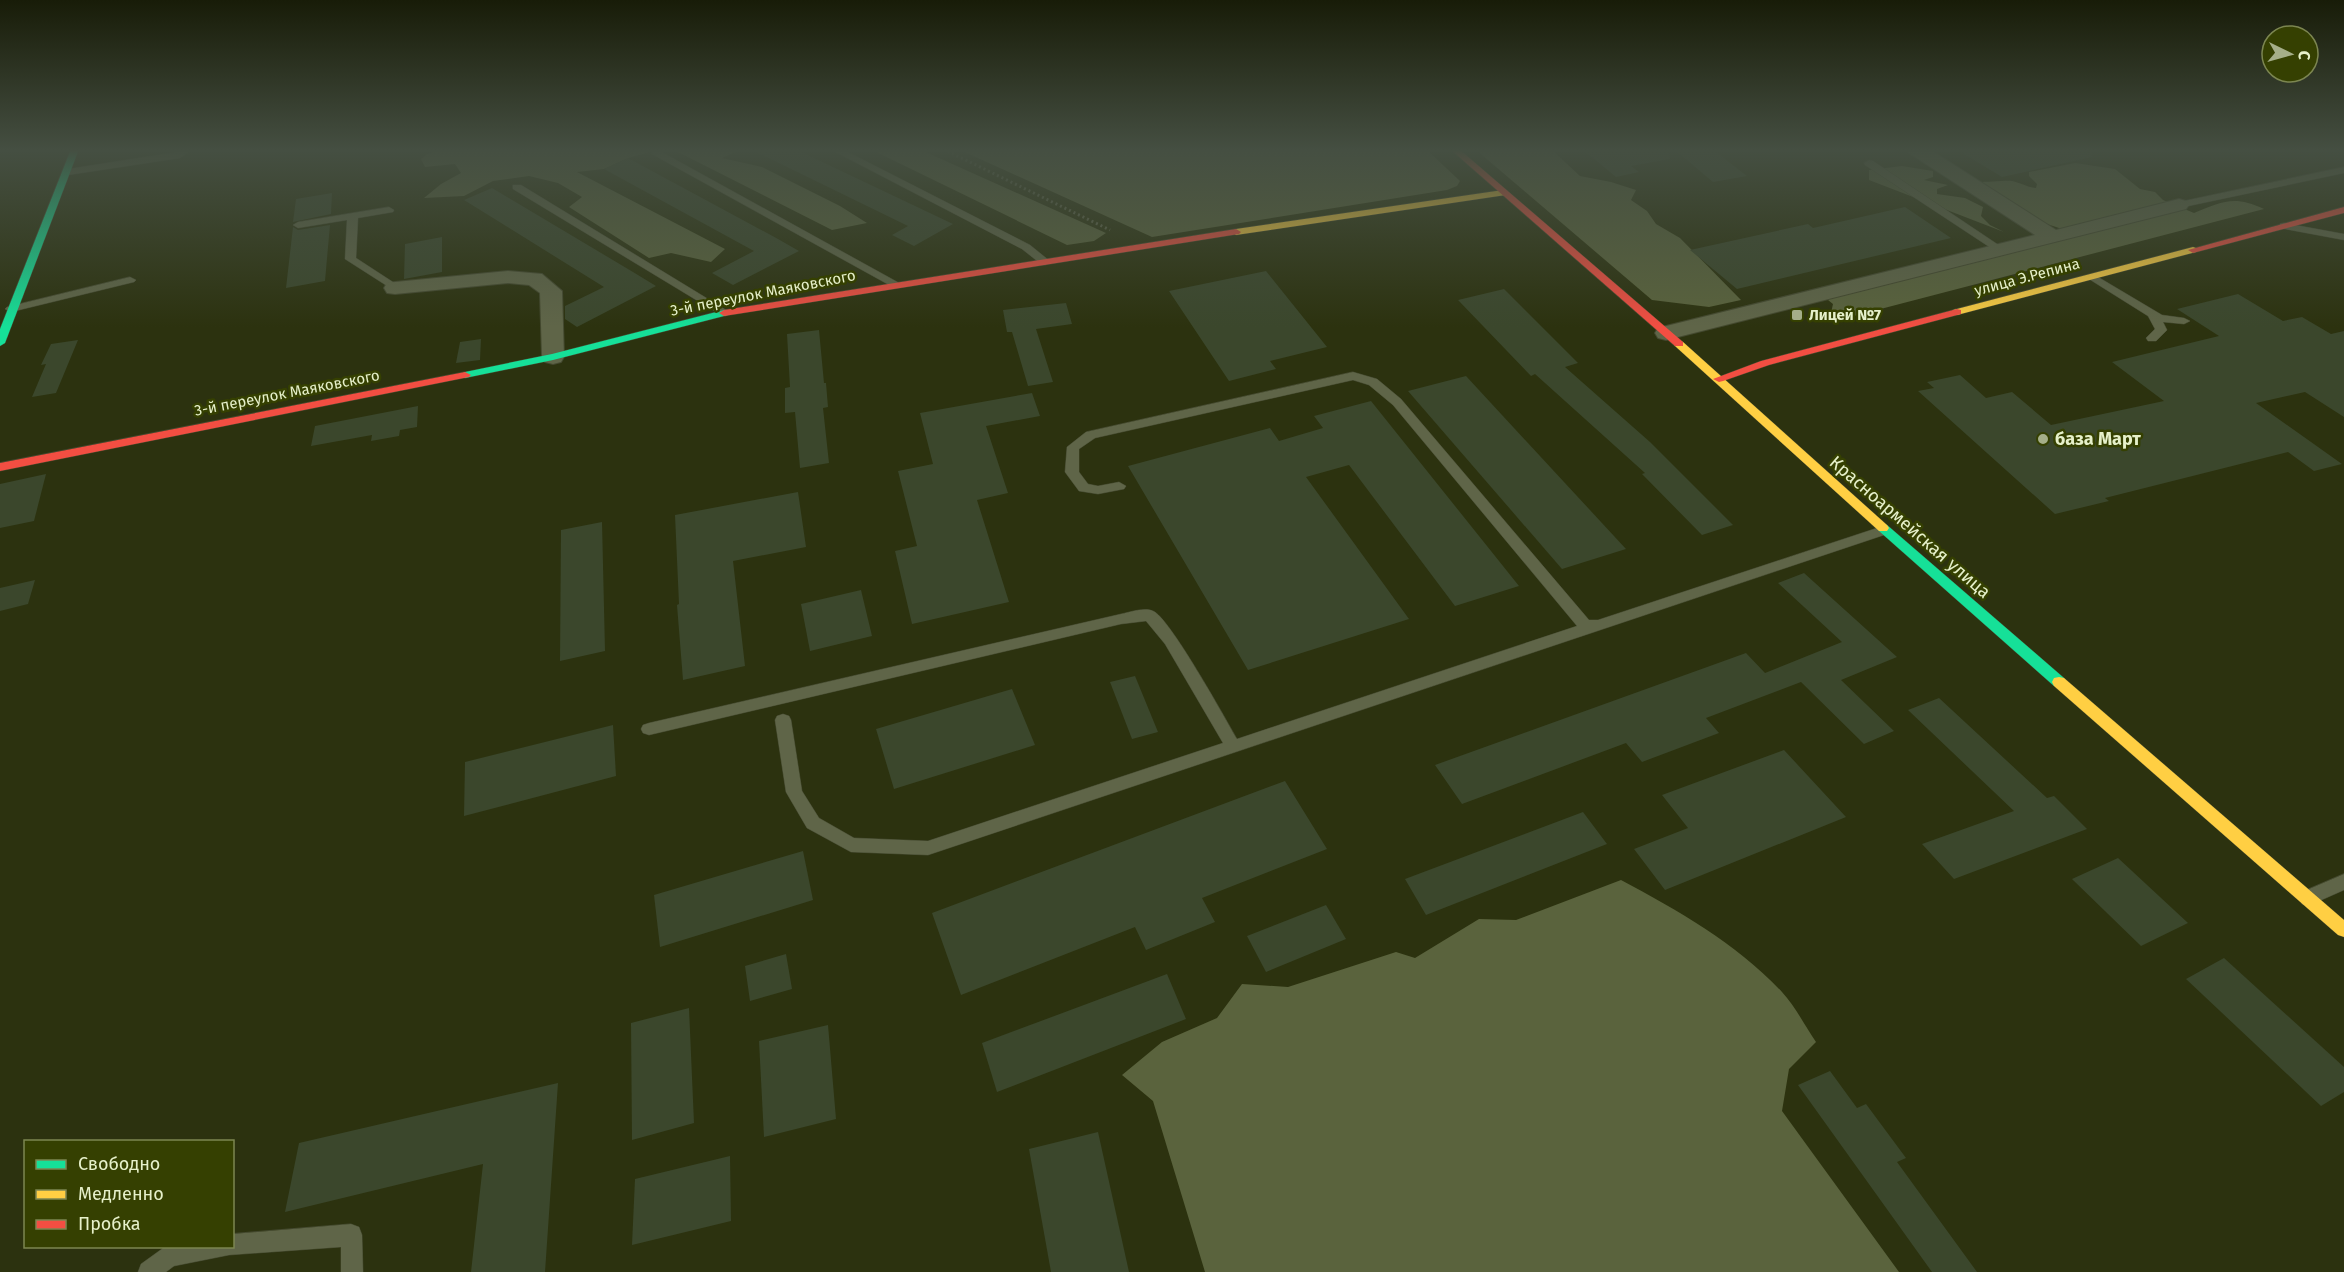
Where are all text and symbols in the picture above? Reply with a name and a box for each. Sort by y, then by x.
north arrow [2260,24,2320,84]
text: С [2295,50,2314,61]
street label: улица Э.Репина [1972,254,2082,300]
street label: 3-й переулок Маяковского [669,266,857,320]
place label: Лицей №7 [1809,306,1881,324]
marker: Лицей №7 [1790,308,1804,322]
street label: 3-й переулок Маяковского [193,366,381,420]
place label: база Март [2055,428,2141,450]
marker: база Март [2036,432,2050,446]
street label: Красноармейская улица [1825,451,1995,603]
legend [24,1140,234,1248]
text: Свободно [78,1153,160,1175]
text: Медленно [78,1183,164,1205]
text: Пробка [78,1213,141,1235]

